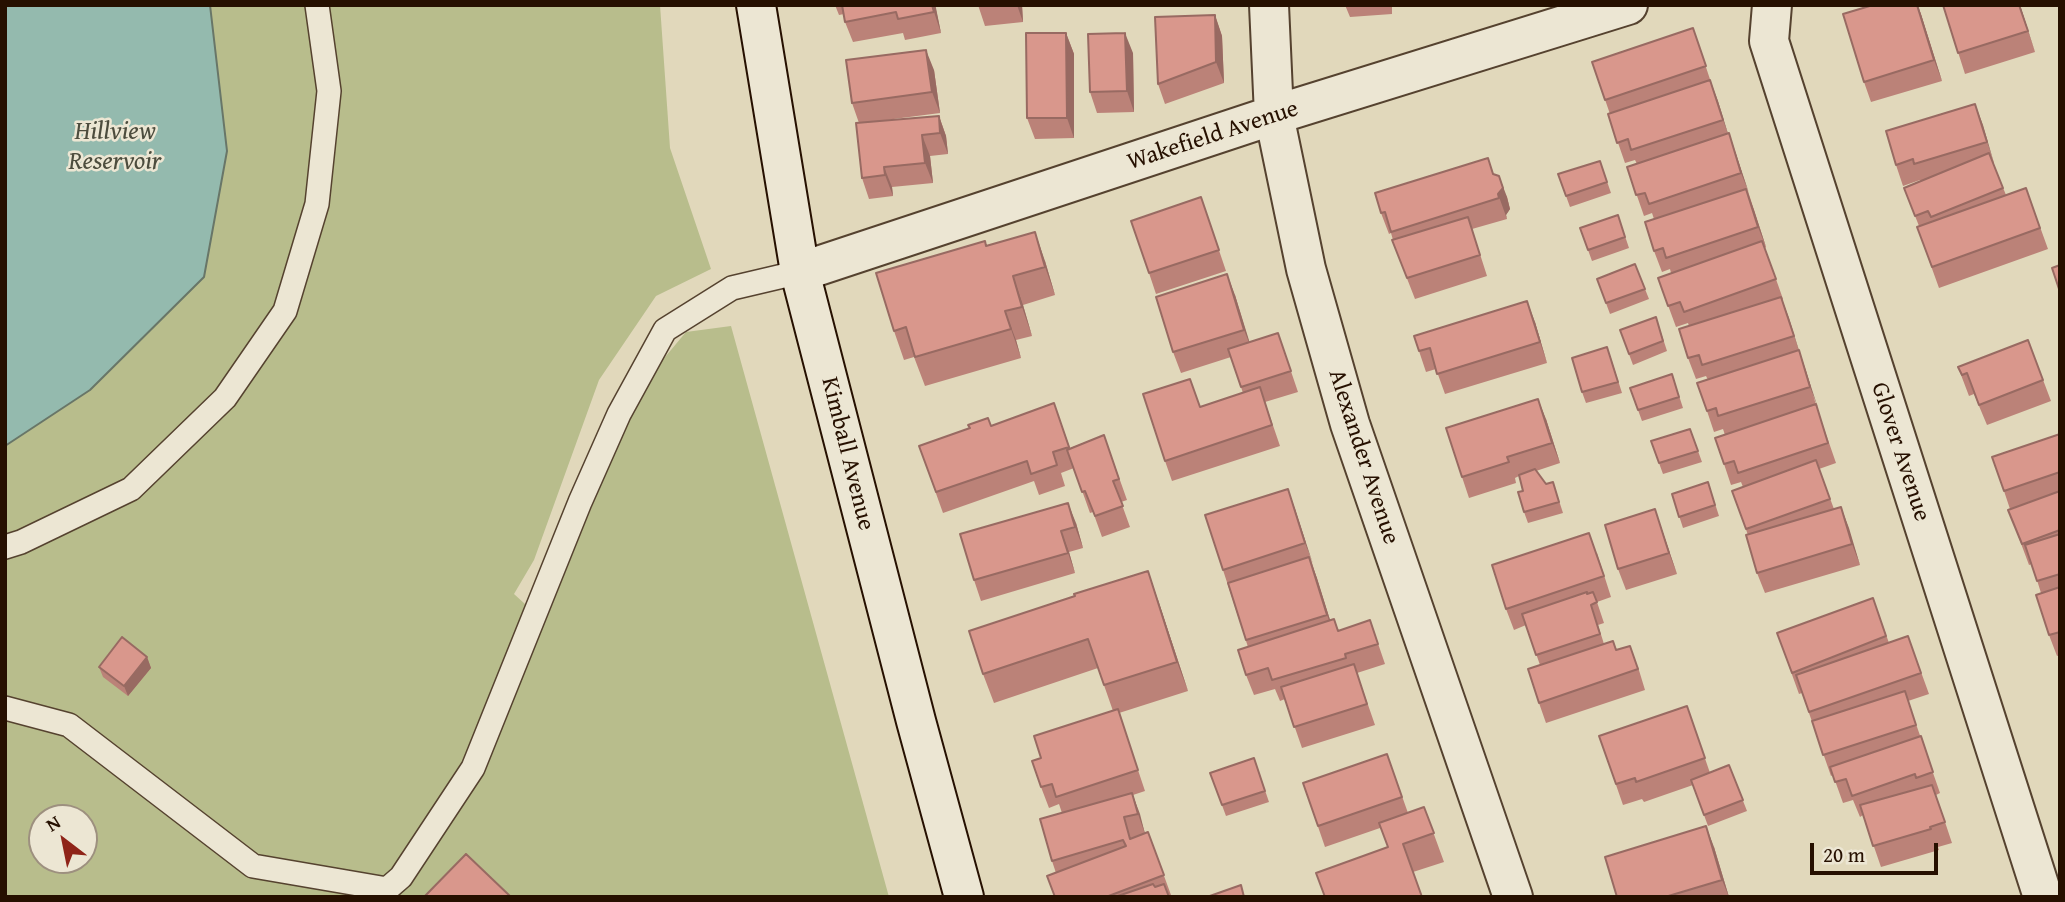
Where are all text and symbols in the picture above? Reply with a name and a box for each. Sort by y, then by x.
street label: Wakefield Avenue [1124,95,1302,177]
water label: Hillview Reservoir [68,116,162,178]
street label: Alexander Avenue [1321,366,1405,548]
street label: Kimball Avenue [814,374,880,534]
street label: Glover Avenue [1864,379,1936,525]
north arrow [28,804,98,874]
text: N [40,808,66,838]
scale bar [1813,828,1941,872]
text: 20 m [1823,839,1865,870]

